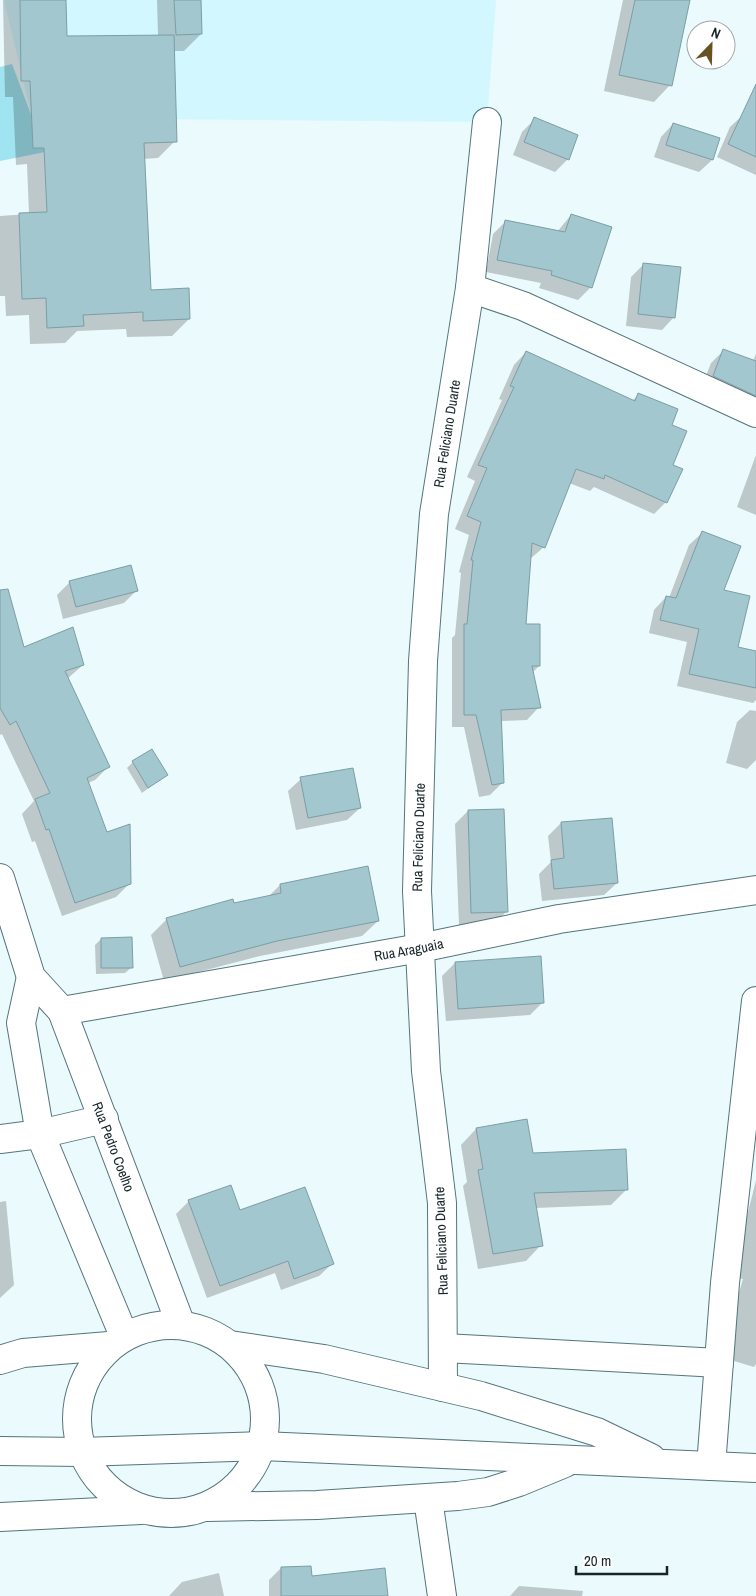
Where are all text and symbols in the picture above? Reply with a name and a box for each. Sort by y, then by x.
north arrow [686,20,736,70]
text: N [709,23,723,43]
street label: Rua Feliciano Duarte [429,379,464,489]
street label: Rua Feliciano Duarte [408,783,429,892]
street label: Rua Araguaia [372,934,446,965]
street label: Rua Pedro Coelho [88,1099,139,1194]
street label: Rua Feliciano Duarte [430,1186,452,1296]
scale bar [576,1544,667,1576]
text: 20 m [584,1550,611,1571]

